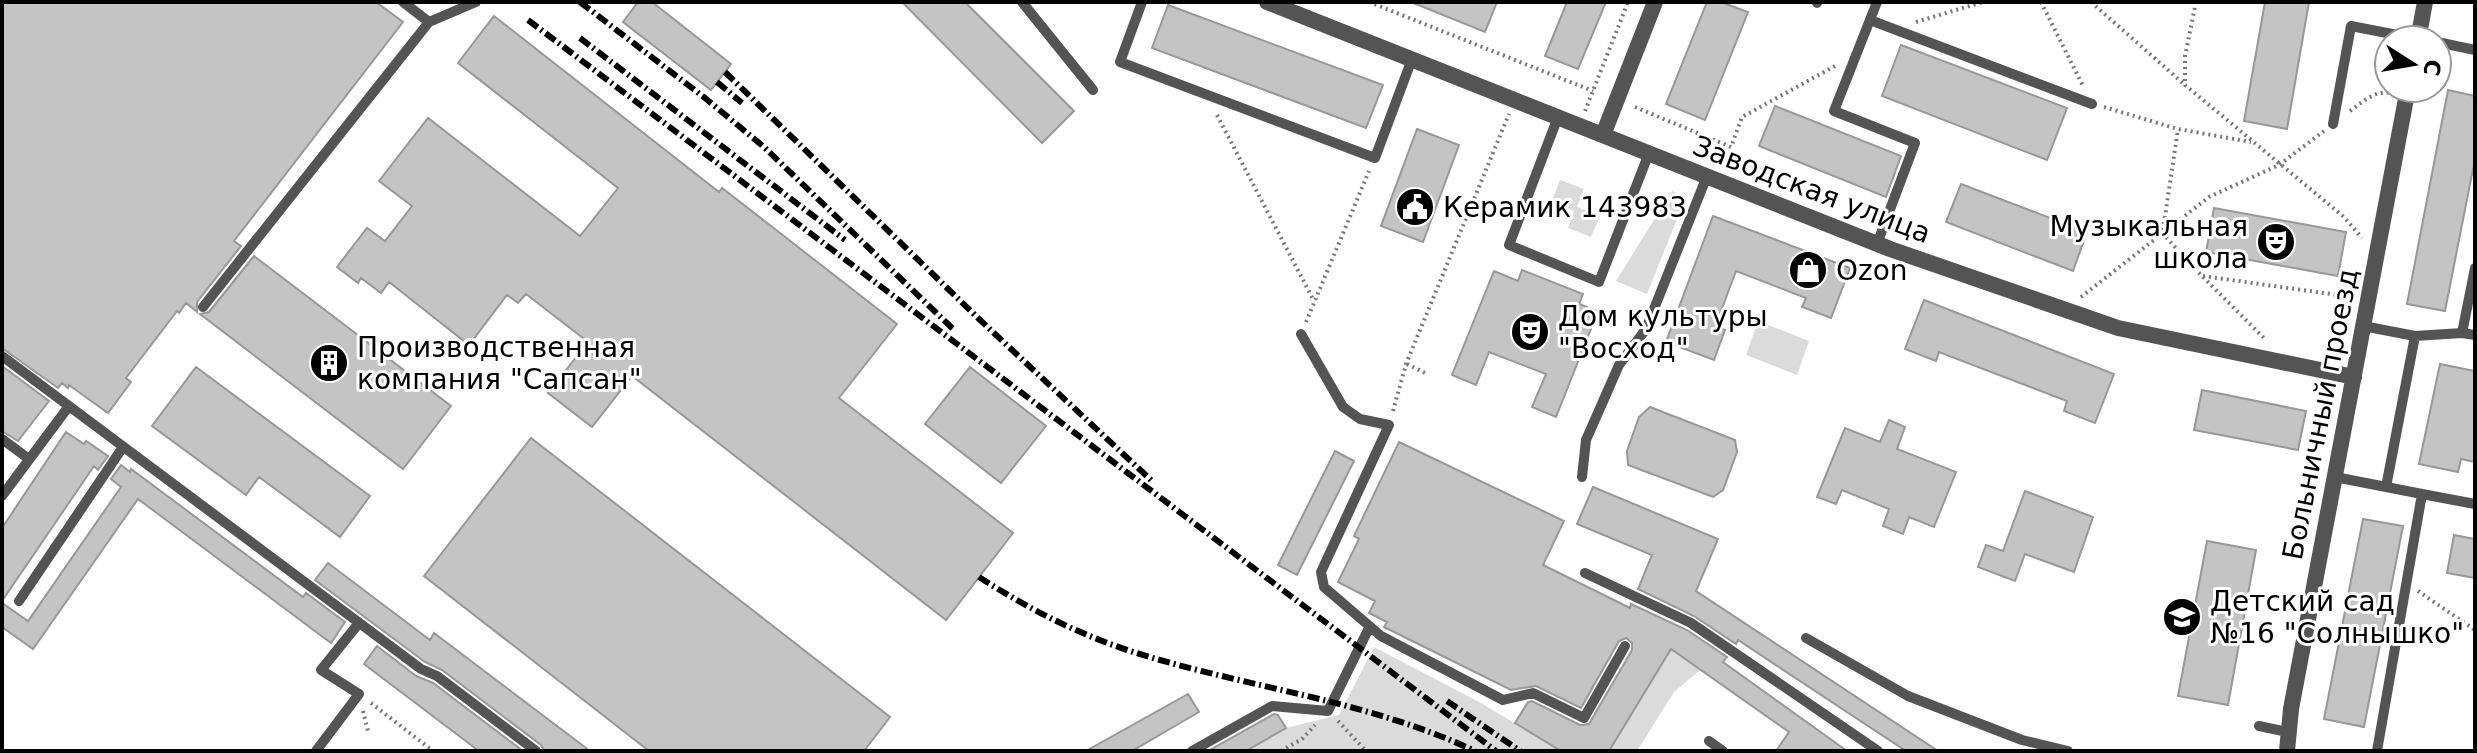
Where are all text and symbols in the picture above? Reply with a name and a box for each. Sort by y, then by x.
north arrow [2373,24,2453,104]
text: С [2418,57,2446,78]
street label: Заводская улица [1688,129,1935,250]
public building icon: Керамик 143983 [1394,186,1436,228]
place label: Керамик 143983 [1443,191,1687,224]
place label: Музыкальная школа [2049,210,2248,275]
theatre icon: Музыкальная школа [2255,221,2297,263]
shop icon: Ozon [1787,249,1829,291]
place label: Ozon [1836,254,1908,287]
street label: Больничный проезд [2276,266,2365,563]
place label: Дом культуры "Восход" [1558,300,1768,365]
theatre icon: Дом культуры "Восход" [1509,311,1551,353]
place label: Производственная компания "Сапсан" [357,331,642,396]
building icon: Производственная компания "Сапсан" [308,342,350,384]
place label: Детский сад №16 "Солнышко" [2210,585,2464,650]
school or university icon: Детский сад №16 "Солнышко" [2161,596,2203,638]

